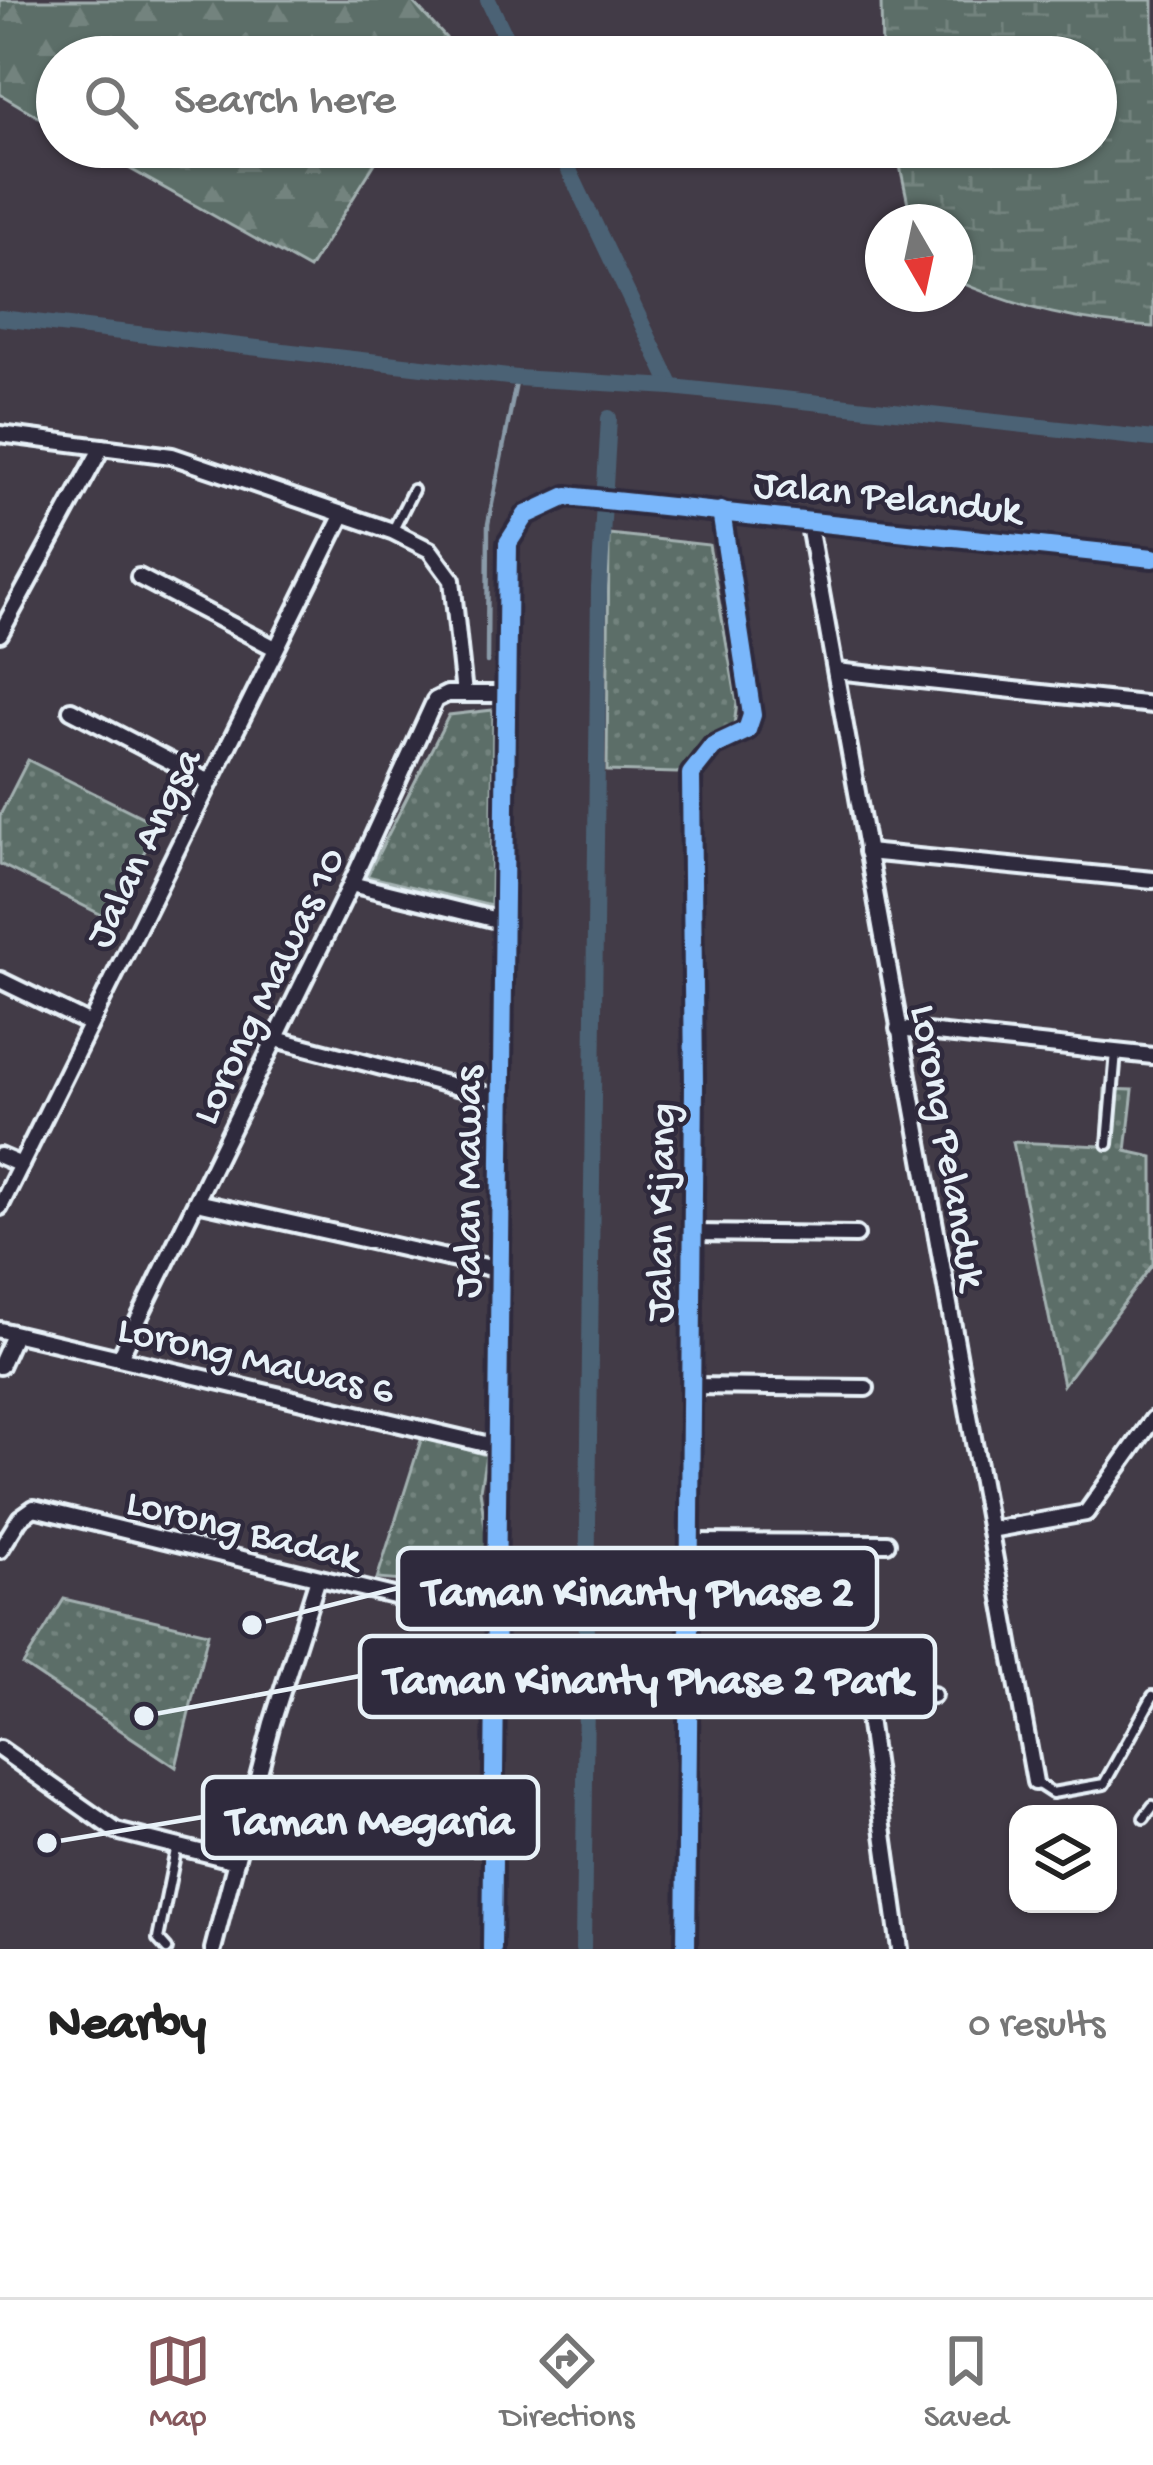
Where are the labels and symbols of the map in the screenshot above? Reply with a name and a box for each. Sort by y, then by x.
north arrow [865,204,973,312]
street label: Jalan Pelanduk [751,462,1028,539]
street label: Jalan Angsa [77,740,217,957]
street label: Lorong Mawas 10 [183,841,360,1134]
street label: Lorong Pelanduk [895,1001,994,1298]
street label: Jalan Mawas [447,1065,496,1298]
street label: Jalan Kijang [638,1103,691,1323]
street label: Lorong Mawas 6 [112,1308,399,1419]
street label: Lorong Badak [120,1481,368,1587]
callout: Taman Kinanty Phase 2 [398,1548,877,1629]
text: Taman Kinanty Phase 2 [419,1569,854,1622]
callout: Taman Kinanty Phase 2 Park [360,1636,935,1717]
text: Taman Kinanty Phase 2 Park [381,1657,917,1710]
callout: Taman Megaria [203,1777,538,1858]
text: Taman Megaria [224,1798,515,1851]

